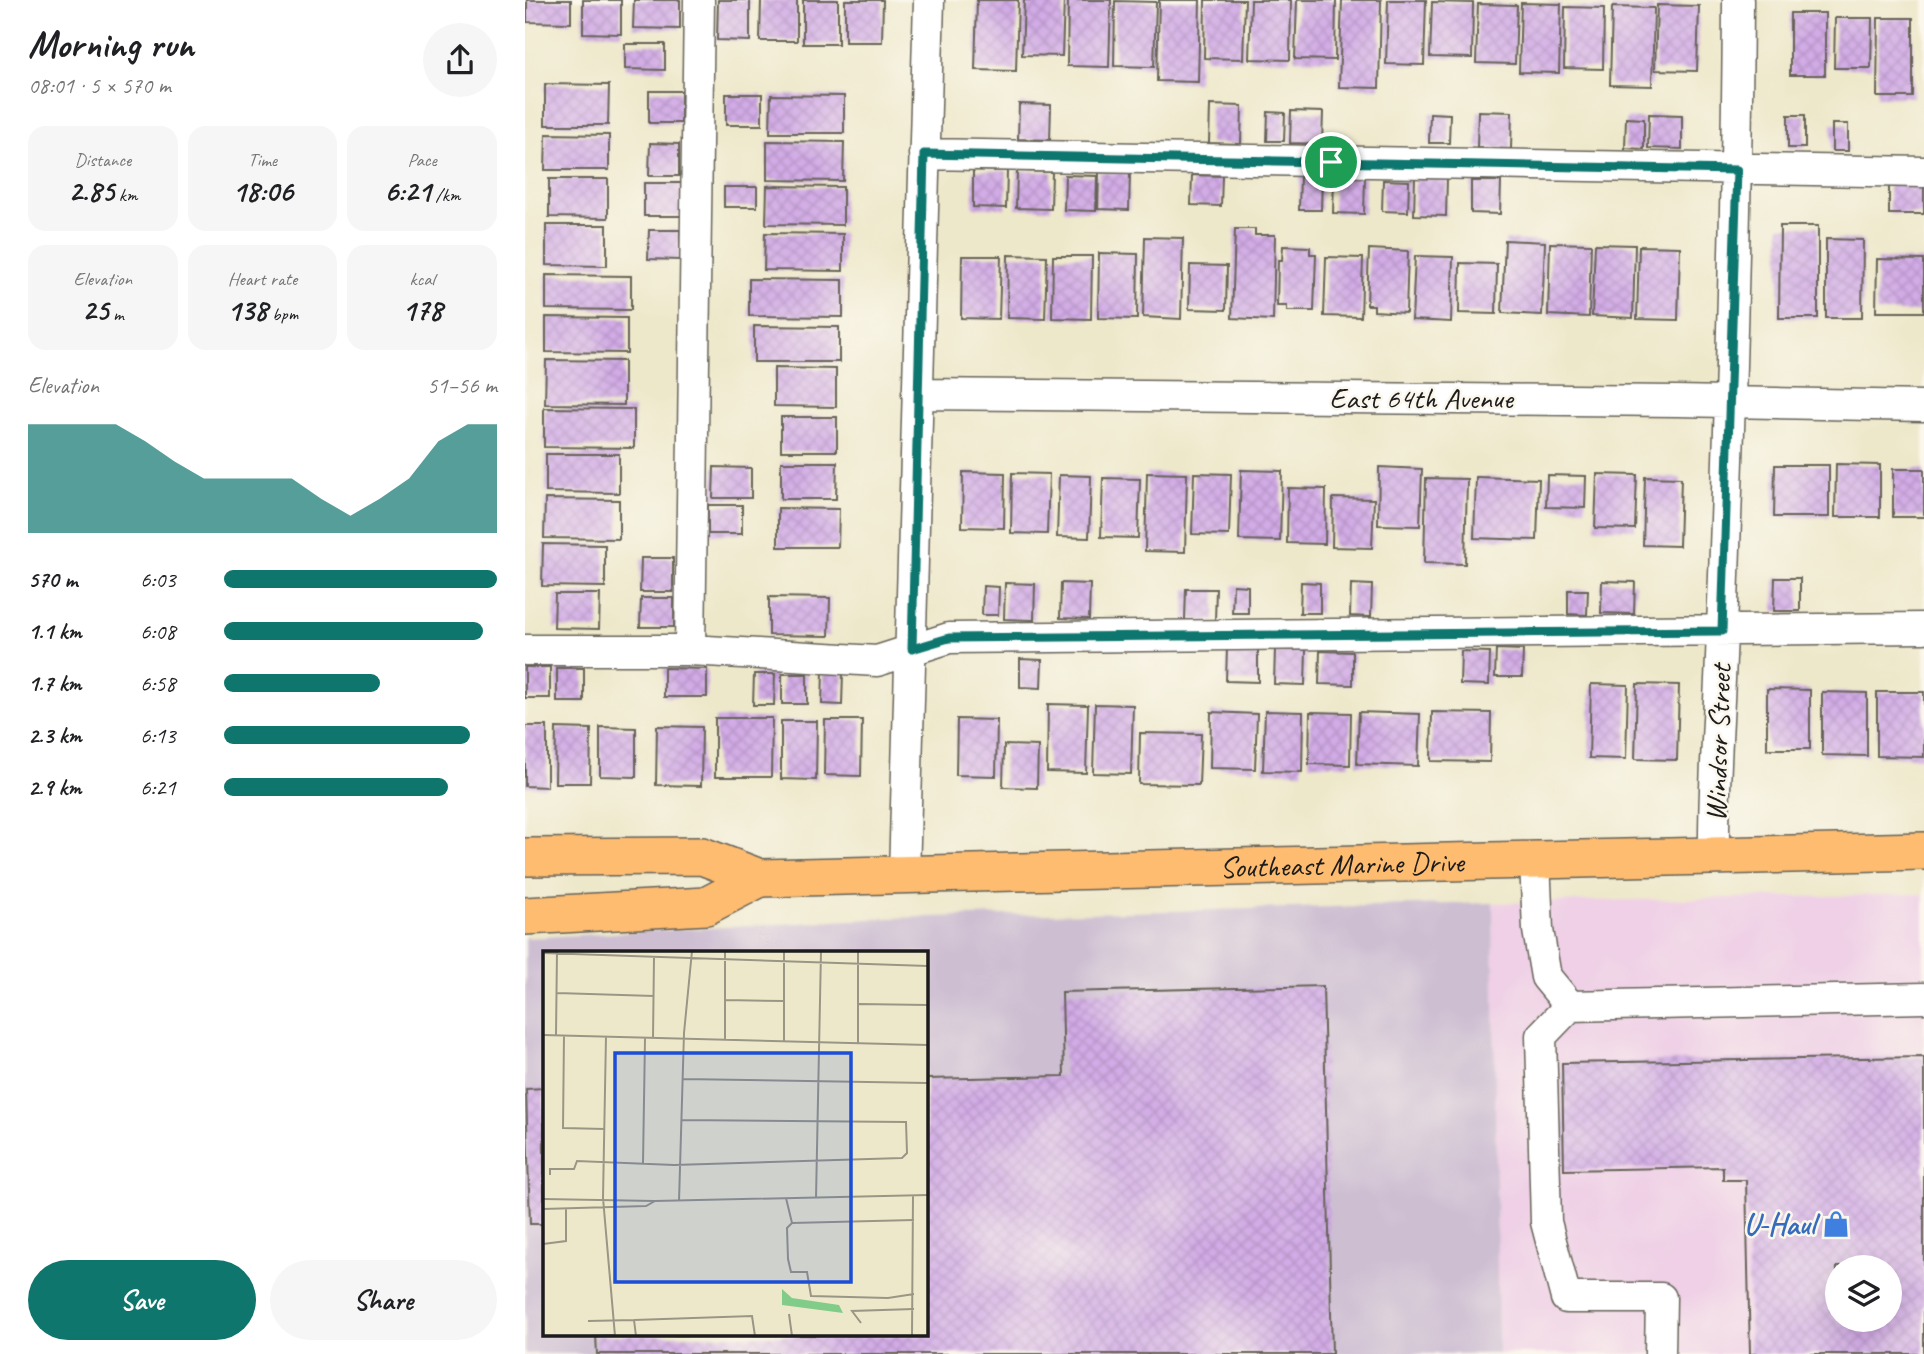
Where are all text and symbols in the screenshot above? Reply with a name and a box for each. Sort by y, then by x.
text: Morning run [28,21,194,68]
button: share [423,23,497,97]
text: 08:01 · 5 × 570 m [28,71,171,100]
pin [1301,132,1361,192]
icon: arrive [1312,143,1350,181]
text: Distance [74,148,131,172]
text: Time [248,148,277,172]
text: Pace [408,148,437,172]
text: 2.85 [68,172,114,210]
text: 18:06 [232,172,293,210]
text: 6:21 [384,172,431,210]
text: km [114,183,137,207]
text: /km [431,183,460,207]
text: Elevation [74,267,132,291]
text: Heart rate [228,267,297,291]
text: kcal [410,267,435,291]
text: 25 [82,291,108,329]
text: 138 [227,291,267,329]
text: 178 [402,291,442,329]
text: m [108,302,124,326]
text: bpm [267,302,298,326]
text: Elevation [28,371,99,400]
text: 51–56 m [427,371,497,400]
street label: East 64th Avenue [1329,379,1515,417]
text: 570 m [28,565,77,594]
text: 6:03 [140,565,176,594]
text: 1.1 km [28,617,82,646]
text: 6:08 [140,617,176,646]
street label: Windsor Street [1696,661,1740,822]
text: 1.7 km [28,669,81,698]
text: 6:58 [140,669,176,698]
text: 2.3 km [28,721,82,750]
text: 6:13 [140,721,176,750]
text: 2.9 km [28,773,81,802]
text: 6:21 [140,773,176,802]
street label: Southeast Marine Drive [1219,843,1467,886]
inset map [543,951,927,1336]
place label: U-Haul [1744,1205,1821,1243]
shop icon: U-Haul [1821,1209,1851,1239]
map controls [1825,1255,1902,1332]
button: layers [1825,1255,1902,1332]
button: Save [28,1260,256,1340]
button: Share [270,1260,497,1340]

